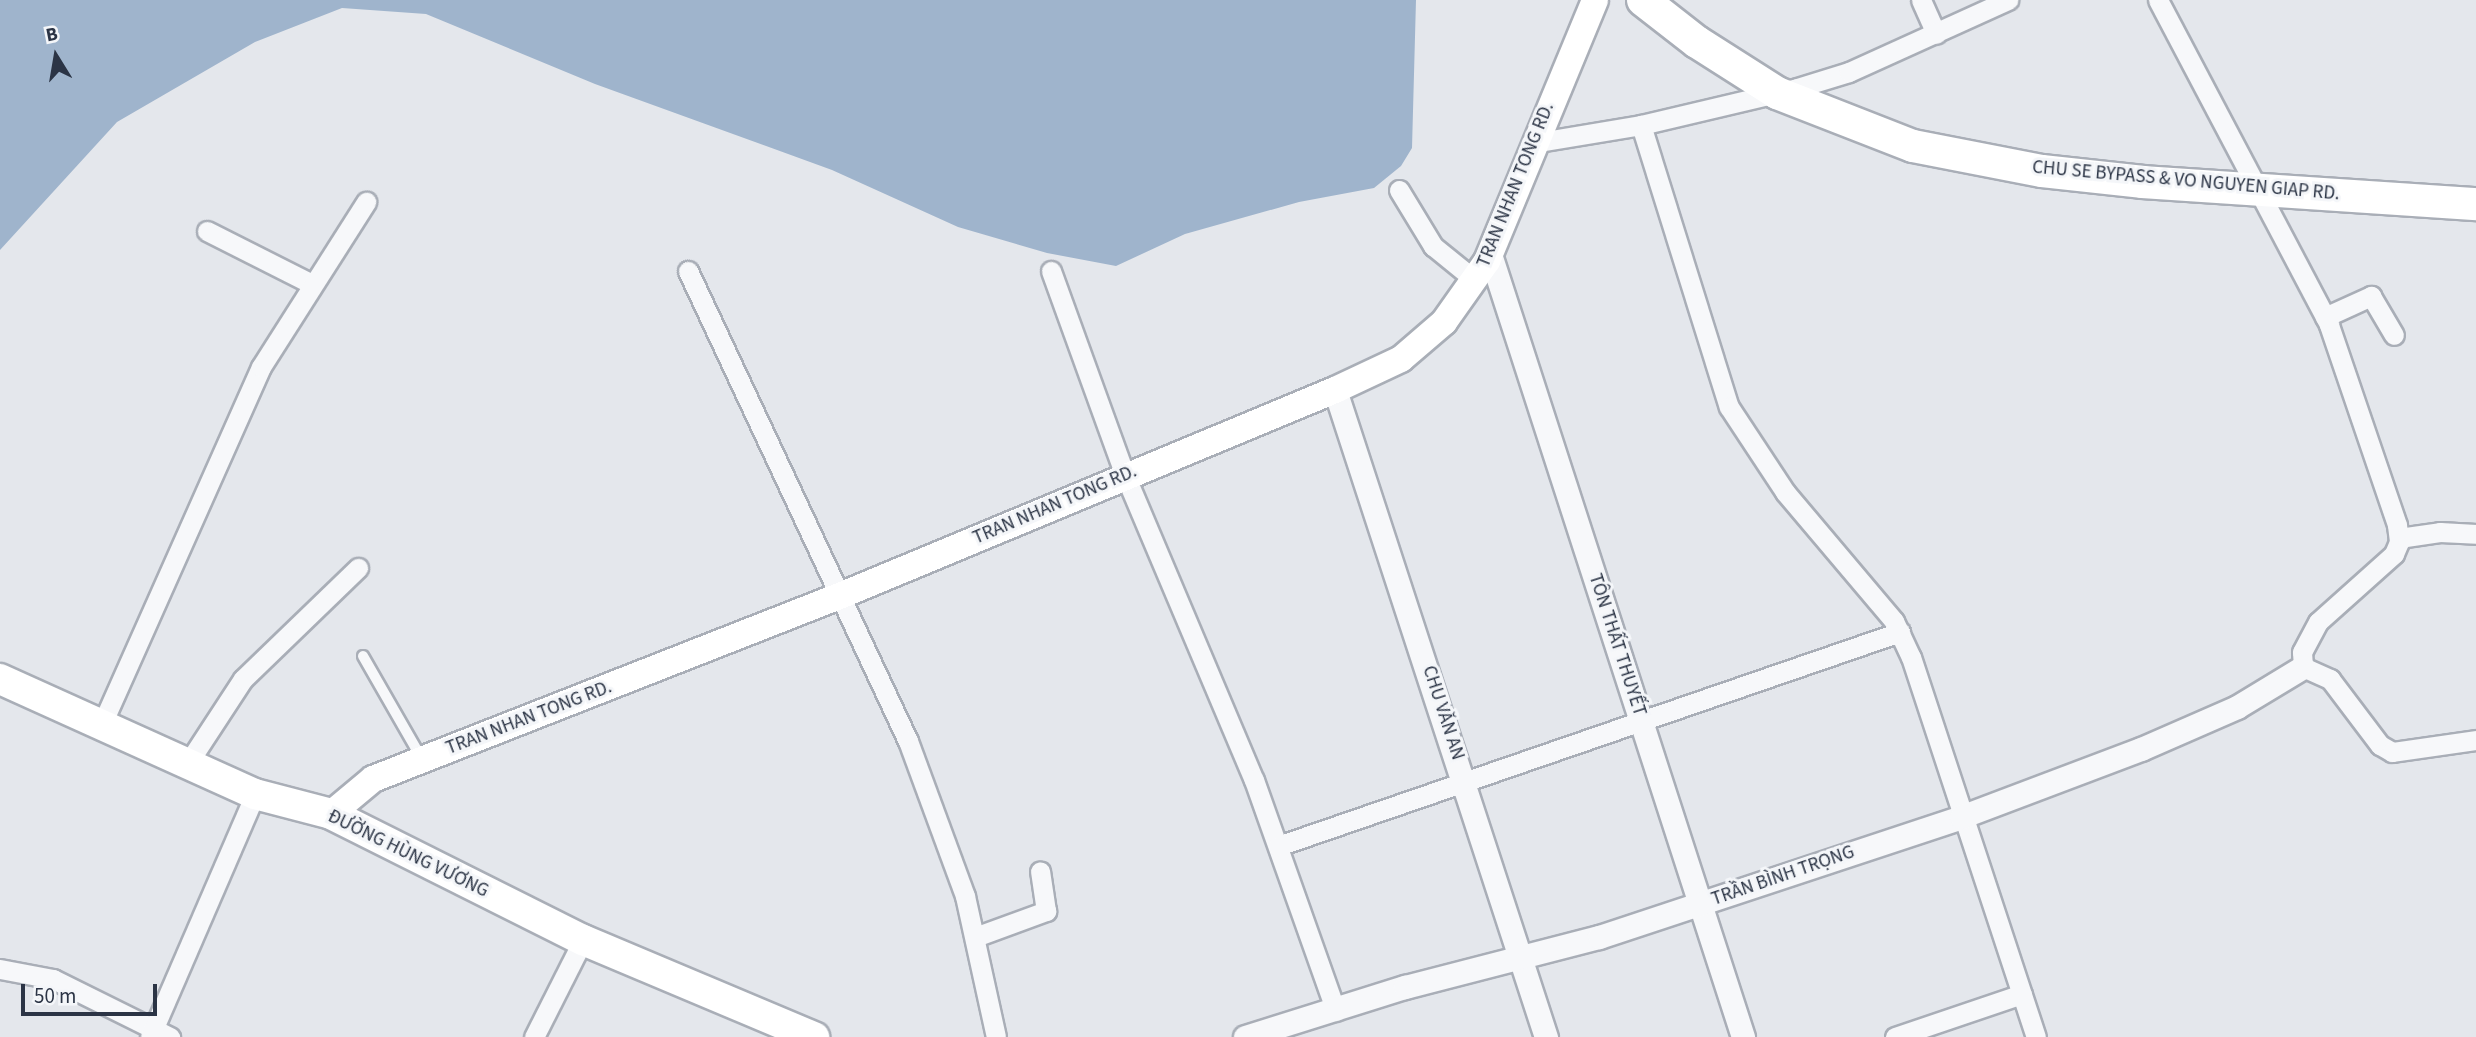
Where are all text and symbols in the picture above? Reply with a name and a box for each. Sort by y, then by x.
north arrow [21,21,91,91]
text: B [44,21,60,49]
street label: TRAN NHAN TONG RD. [1472,99,1560,271]
street label: CHU SE BYPASS & VO NGUYEN GIAP RD. [2031,156,2341,206]
street label: TRAN NHAN TONG RD. [970,460,1140,550]
street label: TÔN THẤT THUYẾT [1583,571,1651,719]
street label: CHU VĂN AN [1417,663,1469,763]
street label: TRAN NHAN TONG RD. [443,676,615,760]
street label: ĐƯỜNG HÙNG VƯƠNG [324,805,492,903]
street label: TRẦN BÌNH TRỌNG [1709,841,1857,911]
scale bar [24,970,161,1014]
text: 50 m [34,981,76,1011]

